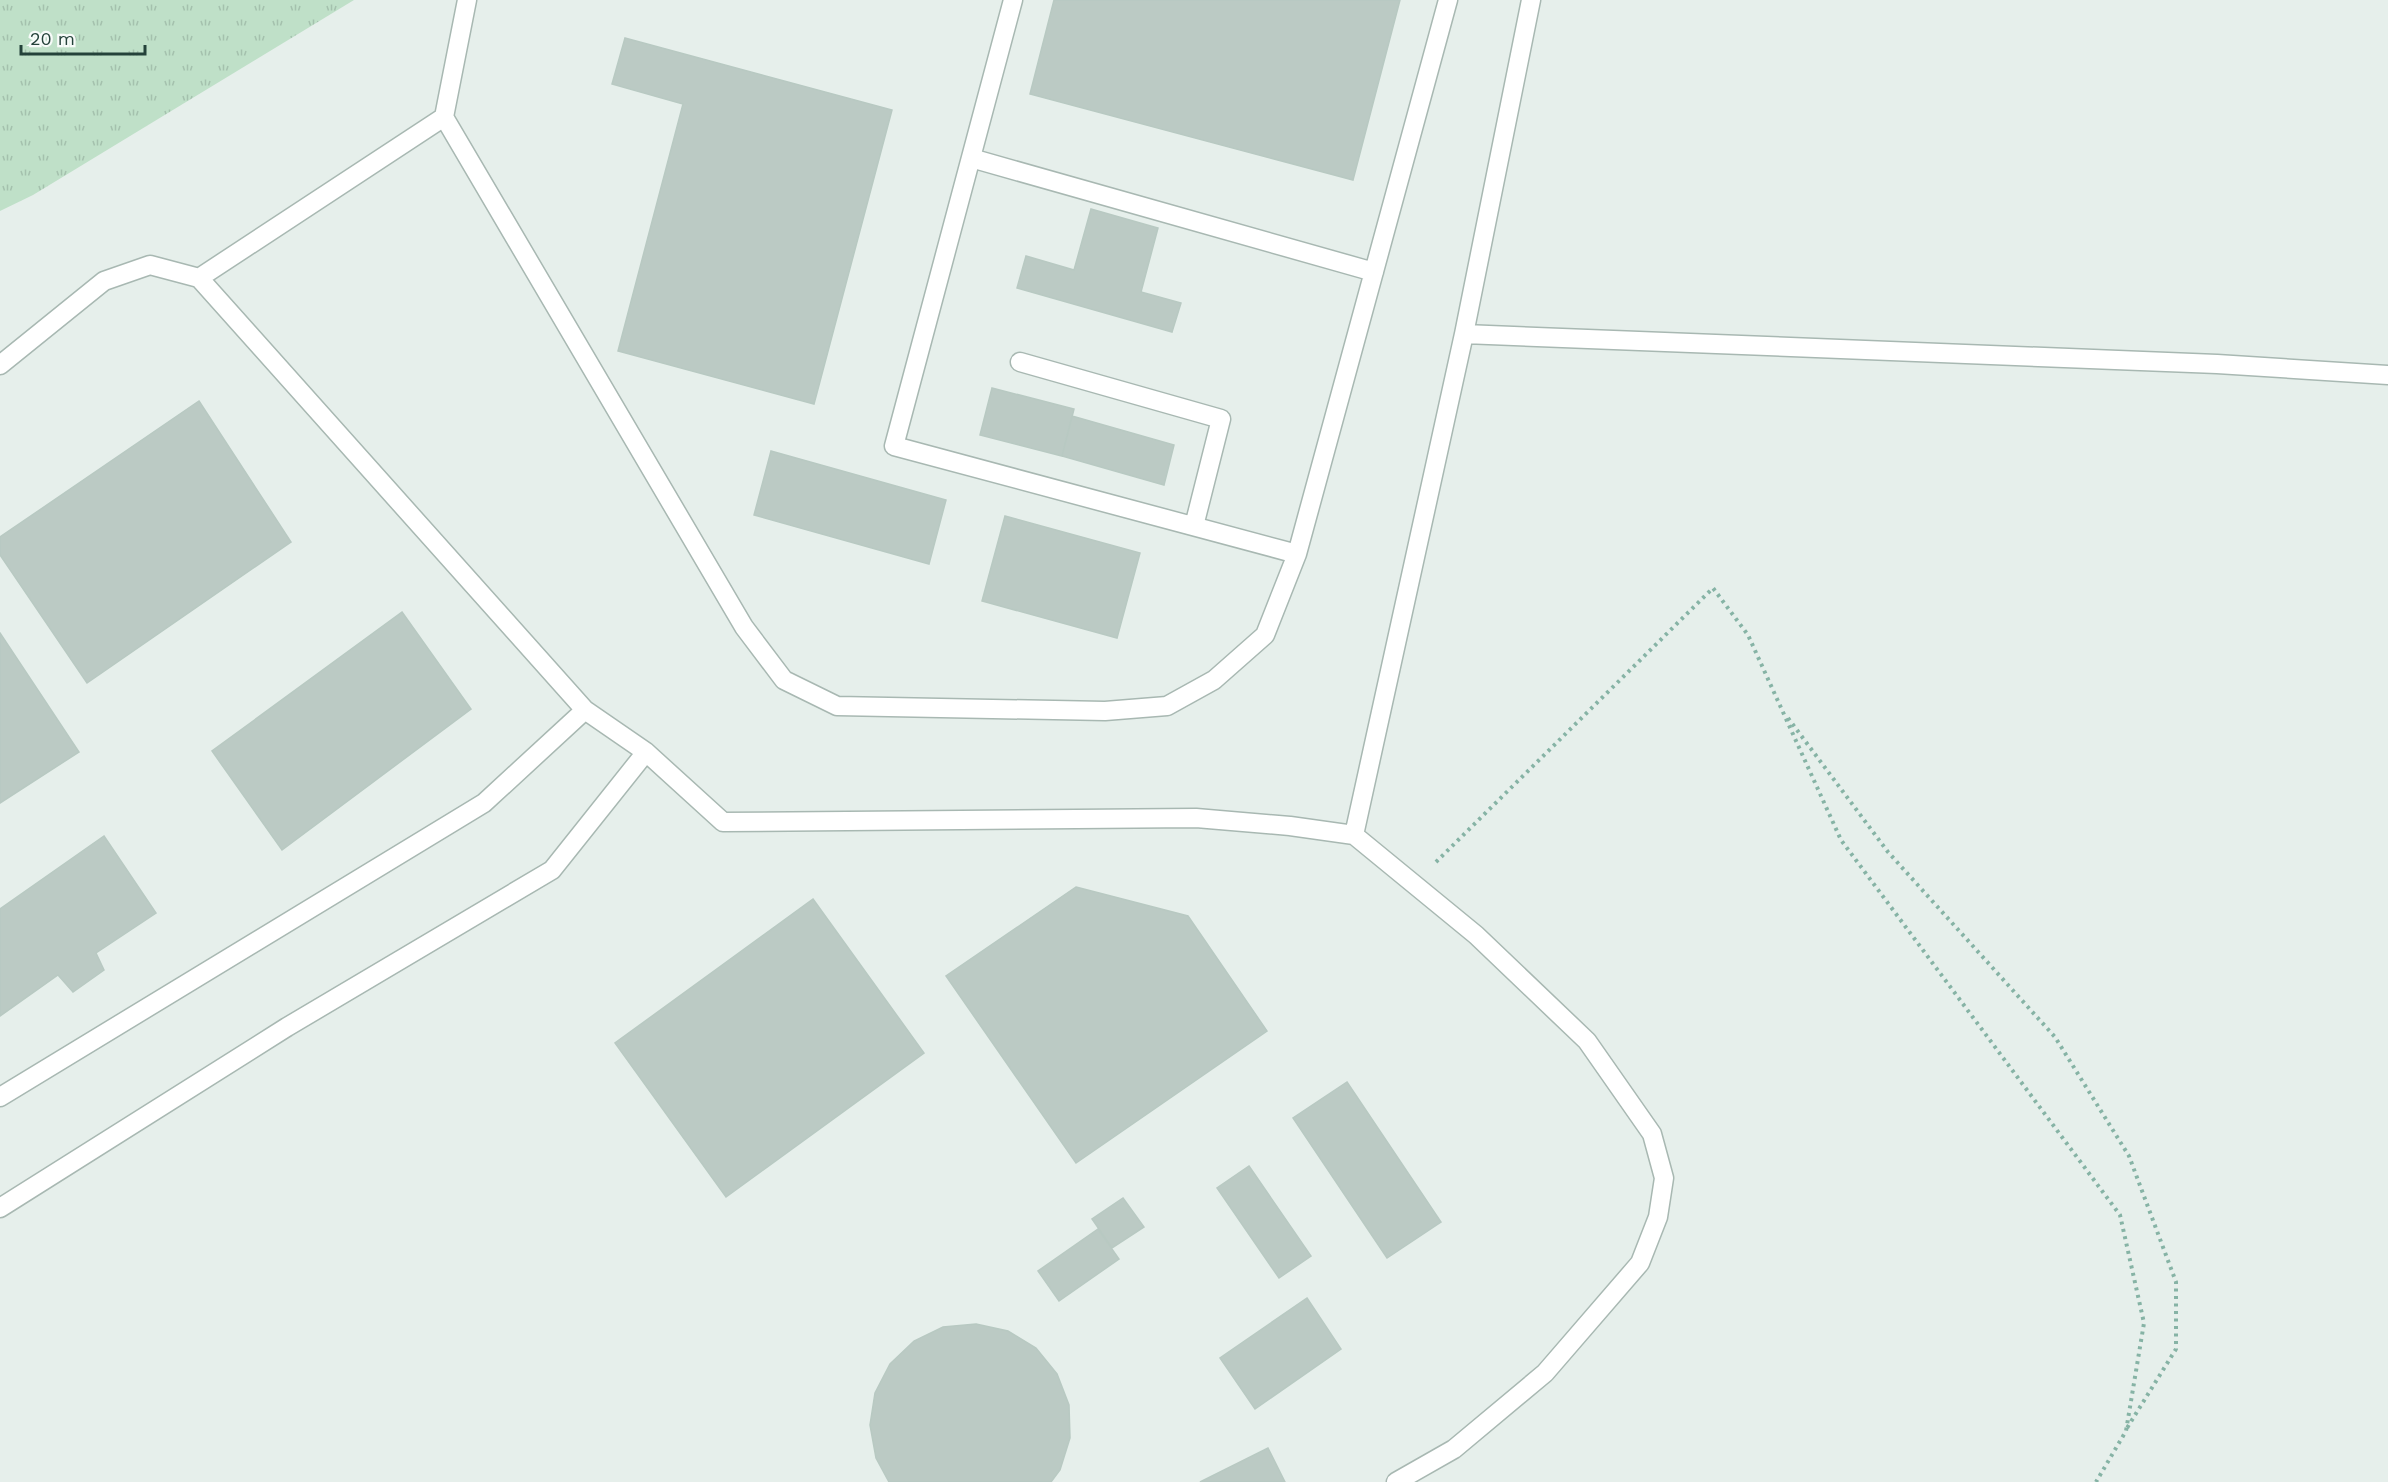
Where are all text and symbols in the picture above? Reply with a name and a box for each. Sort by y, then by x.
scale bar [21,18,146,56]
text: 20 m [30,28,75,49]

